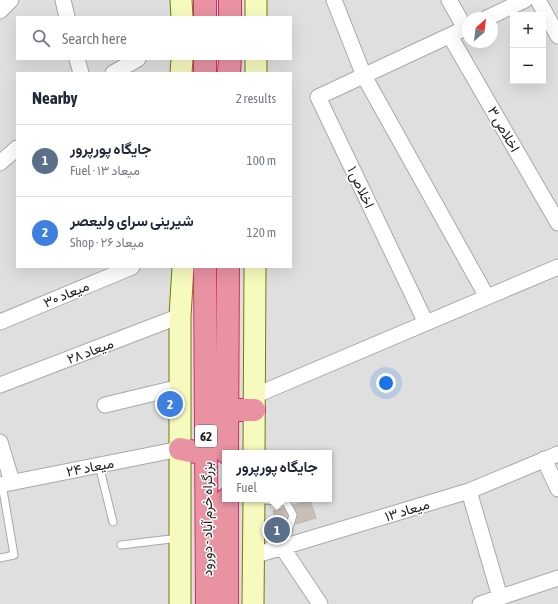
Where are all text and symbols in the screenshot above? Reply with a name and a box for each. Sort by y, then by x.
north arrow [462,12,498,48]
map controls [510,12,546,84]
button: + [510,12,546,48]
search box [16,16,292,60]
icon: search [30,27,52,49]
text: Search here [62,30,127,47]
button: − [510,48,546,84]
text: Nearby [32,88,78,108]
text: 2 results [236,91,276,106]
street label: اخلاص ۳ [484,103,523,155]
text: جایگاه پورپرور [70,140,152,157]
text: 1 [42,153,48,168]
text: 100 m [247,153,276,168]
text: Fuel · میعاد ۱۳ [70,163,140,178]
street label: اخلاص ۱ [343,163,378,211]
text: شیرینی سرای ولیعصر [70,212,194,229]
text: 2 [42,225,48,240]
text: 120 m [247,225,276,240]
text: Shop · میعاد ۲۶ [70,235,144,250]
street label: میعاد ۳۰ [41,277,91,311]
street label: میعاد ۲۸ [65,335,115,367]
your location [376,373,396,393]
pin: 2 [157,389,183,419]
road number: 62 [195,425,217,447]
popup [222,450,332,502]
street label: میعاد ۲۴ [65,455,115,479]
text: جایگاه پورپرور [236,458,318,475]
street label: بزرگراه خرم آباد - دورود [199,462,216,576]
text: Fuel [236,480,257,495]
street label: میعاد ۱۳ [383,496,431,524]
pin: 1 [264,515,290,545]

